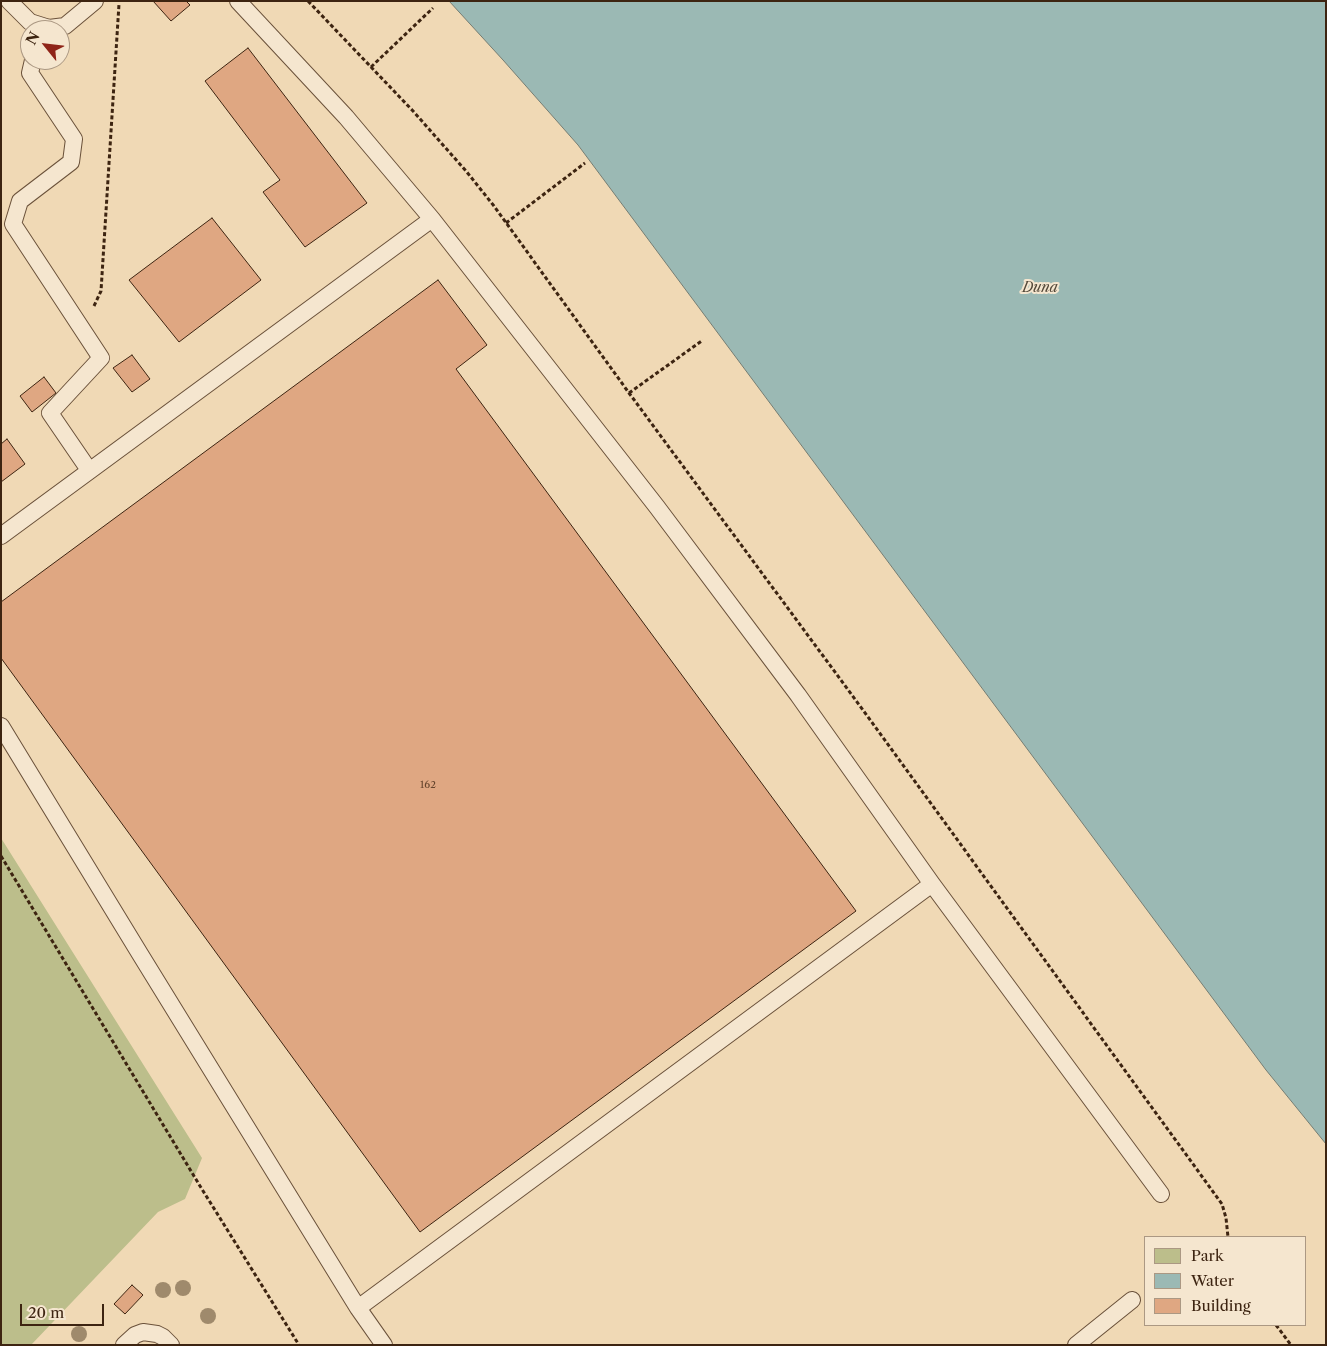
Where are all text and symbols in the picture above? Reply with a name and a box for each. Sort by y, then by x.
north arrow [20,20,70,70]
text: N [22,29,44,48]
water label: Duna [1022,280,1058,296]
house number: 162 [420,779,436,791]
legend [1144,1236,1307,1326]
text: Park [1191,1246,1224,1265]
text: Water [1191,1271,1234,1290]
scale bar [22,1294,106,1326]
text: Building [1191,1296,1251,1315]
text: 20 m [28,1303,64,1322]

